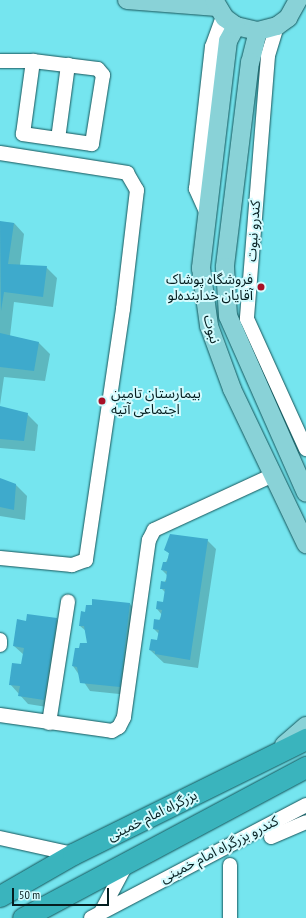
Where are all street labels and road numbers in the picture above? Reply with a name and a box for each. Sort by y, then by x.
street label: کندرو نبوت [242,200,264,262]
street label: نبوت [200,313,224,345]
street label: بزرگراه امام خمینی [104,786,200,844]
street label: کندرو بزرگراه امام خمینی [157,812,281,886]

